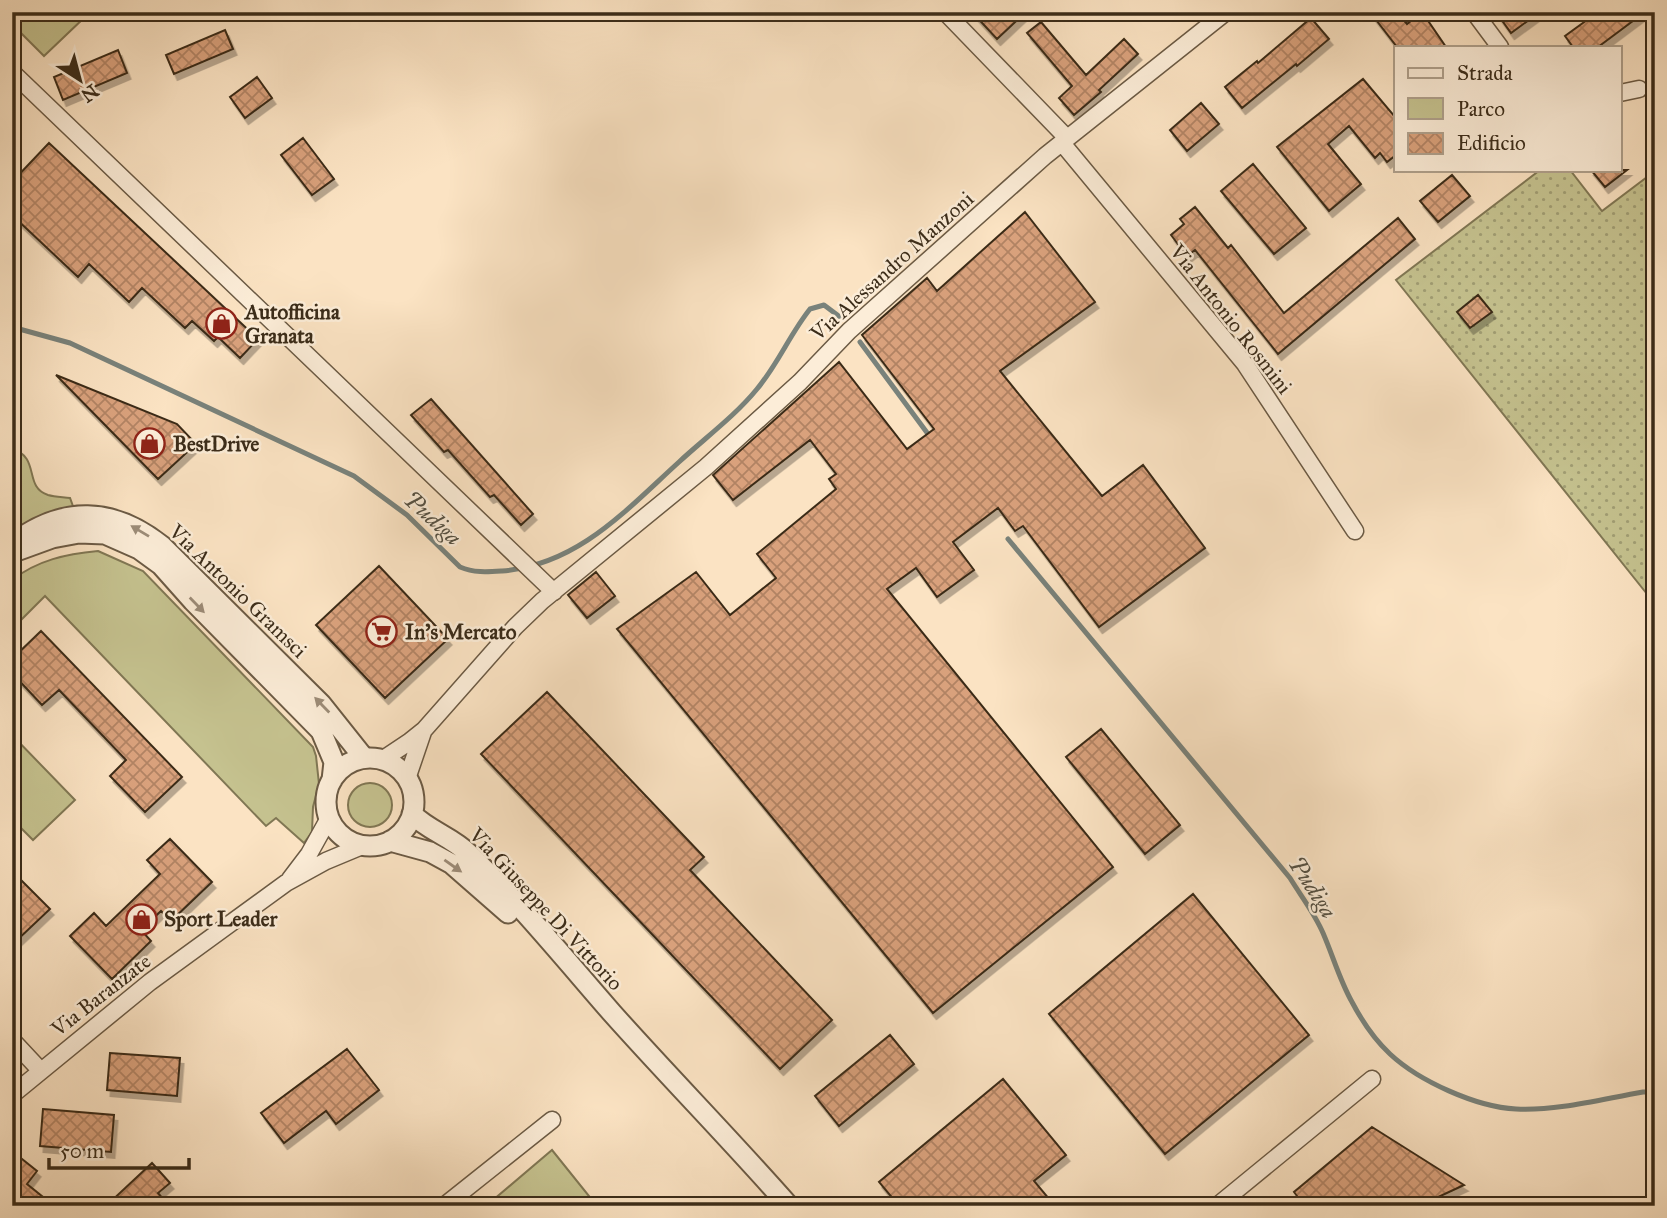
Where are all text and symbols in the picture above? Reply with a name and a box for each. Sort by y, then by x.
north arrow [46,46,116,116]
legend [1394,46,1622,172]
text: Strada [1457,60,1513,86]
text: N [76,79,103,107]
text: Parco [1457,96,1505,122]
text: Edificio [1457,130,1526,156]
street label: Via Alessandro Manzoni [804,186,979,347]
street label: Via Antonio Rosmini [1164,238,1298,399]
place label: Autofficina Granata [243,299,341,349]
shop icon: Autofficina Granata [205,307,239,341]
shop icon: BestDrive [133,427,167,461]
place label: BestDrive [173,431,260,457]
water label: Pudiga [398,485,468,551]
street label: Via Antonio Gramsci [163,518,313,664]
one-way arrow [131,525,150,537]
one-way arrow [189,597,206,614]
supermarket icon: In's Mercato [365,615,399,649]
place label: In's Mercato [405,619,517,645]
one-way arrow [314,697,330,714]
street label: Via Giuseppe Di Vittorio [463,821,629,996]
water label: Pudiga [1283,851,1343,923]
one-way arrow [444,859,462,873]
shop icon: Sport Leader [124,902,158,936]
place label: Sport Leader [164,906,279,932]
street label: Via Baranzate [45,948,156,1043]
scale bar [49,1127,189,1171]
text: 50 m [60,1138,105,1164]

